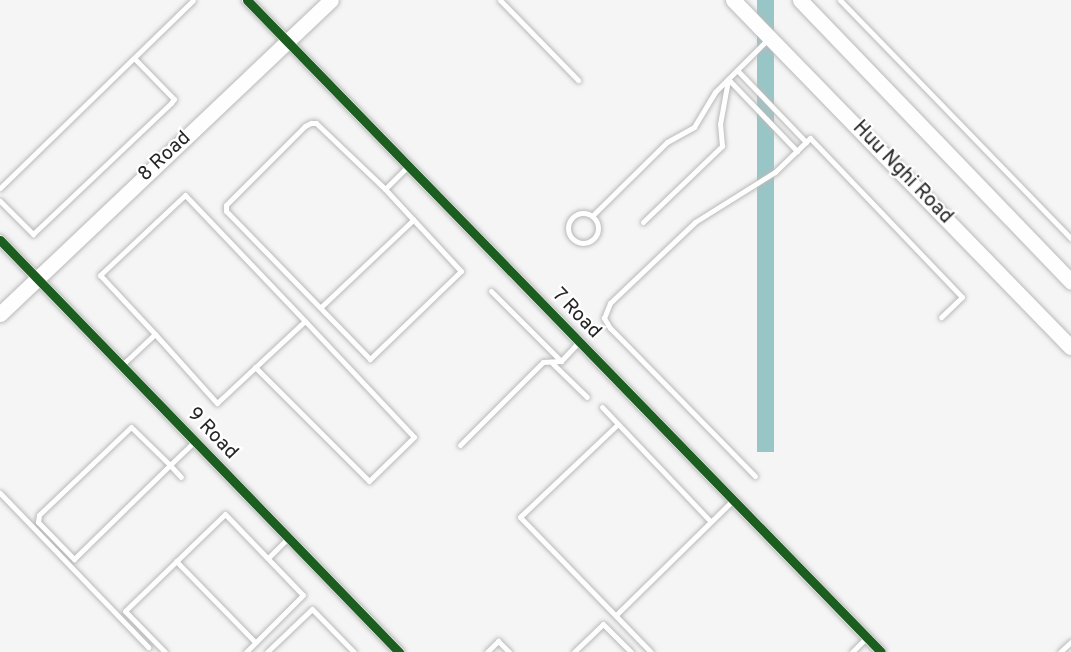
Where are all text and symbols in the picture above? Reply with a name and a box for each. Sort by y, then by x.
street label: Huu Nghi Road [847,116,957,230]
street label: 8 Road [134,127,196,187]
street label: 7 Road [546,284,606,344]
street label: 9 Road [182,403,242,465]

